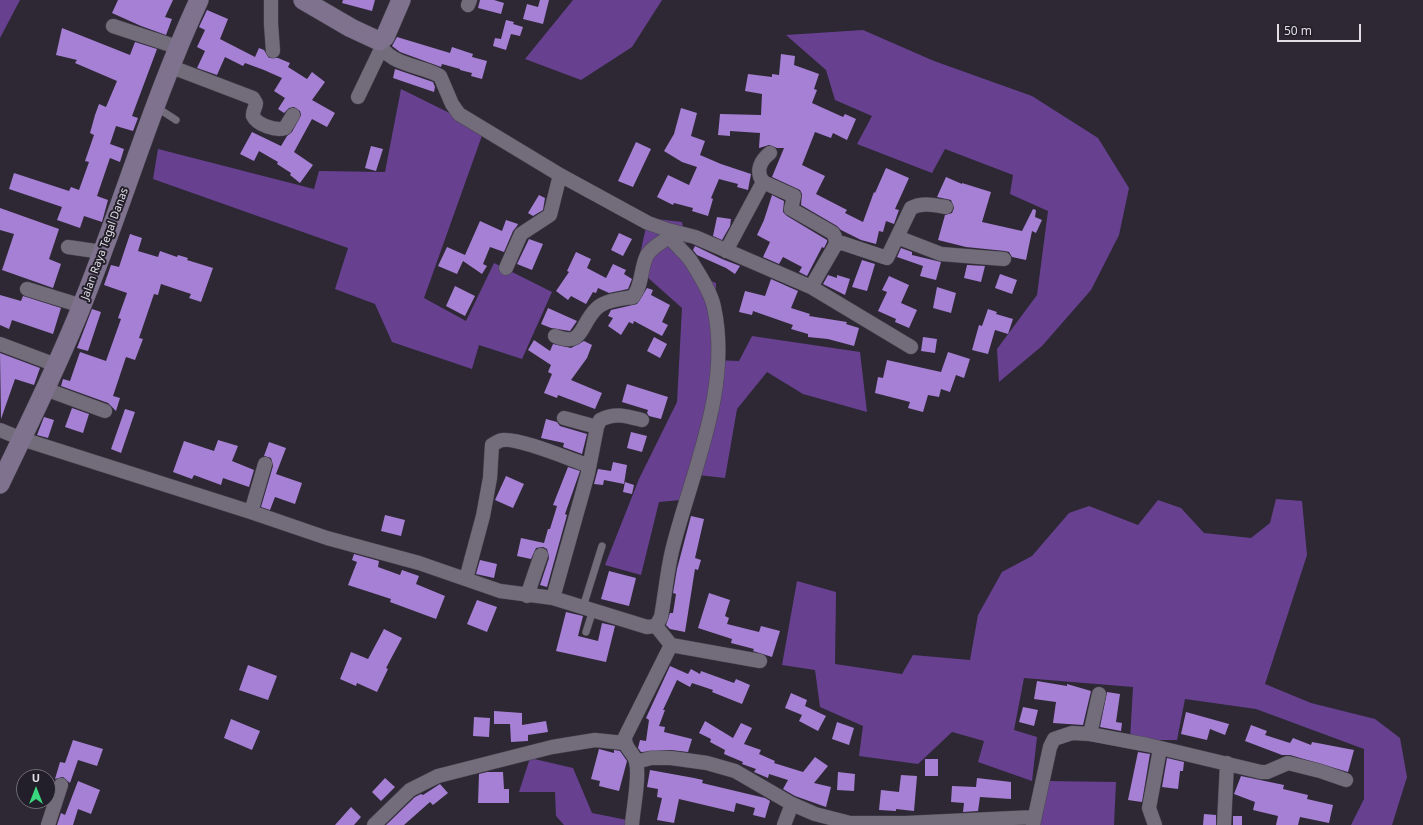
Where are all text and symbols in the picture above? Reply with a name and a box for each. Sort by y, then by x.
scale bar [1279,16,1363,42]
text: 50 m [1284,22,1312,39]
street label: Jalan Raya Tegal Danas [79,186,131,302]
north arrow [16,769,56,809]
text: U [32,770,40,785]

